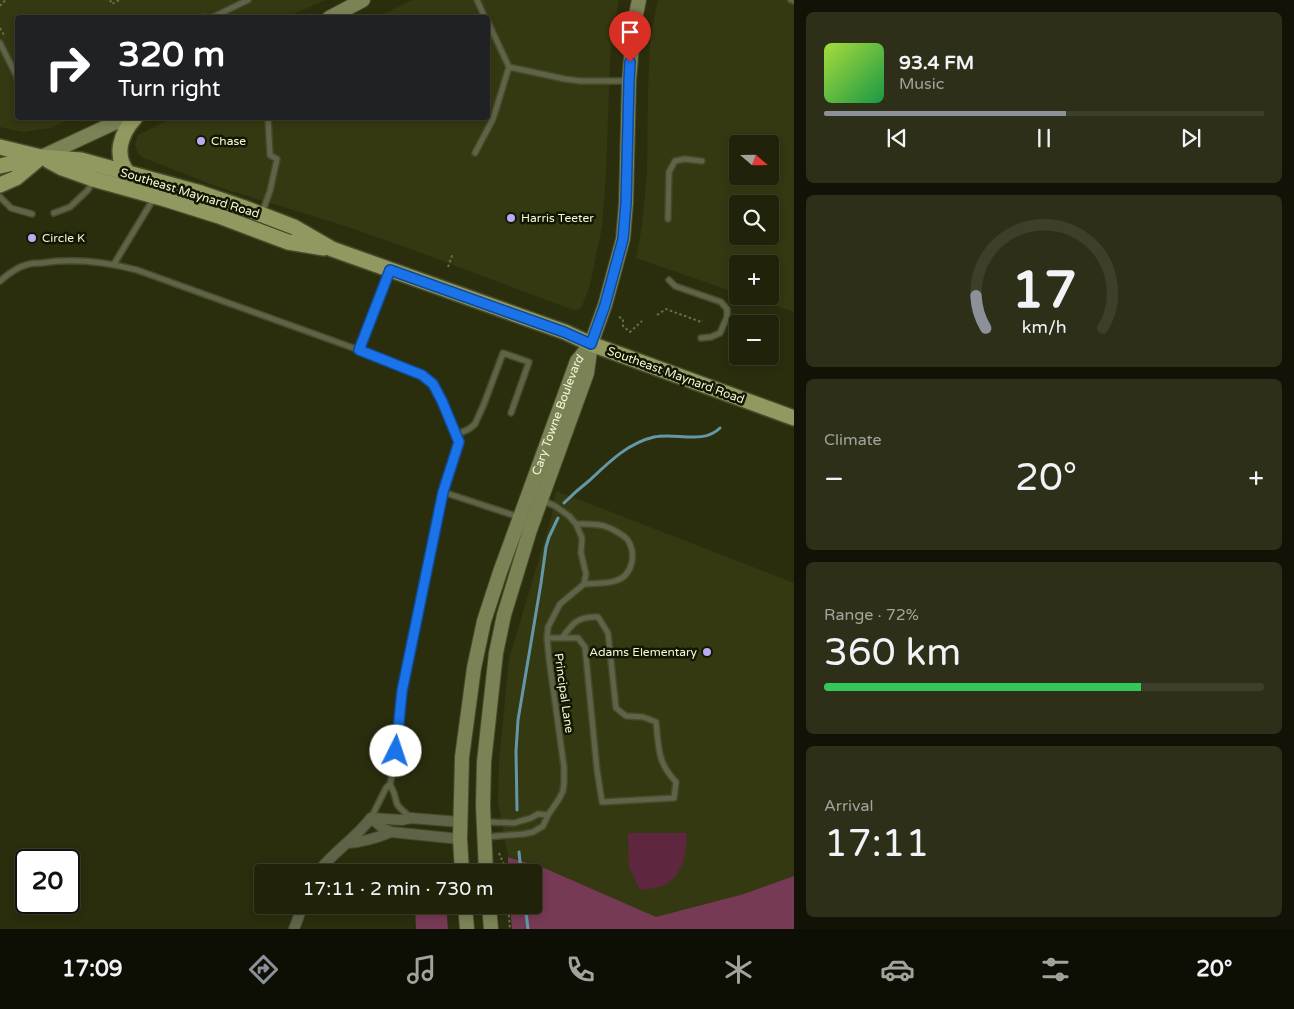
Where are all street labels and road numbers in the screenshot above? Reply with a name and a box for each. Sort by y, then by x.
street label: Southeast Maynard Road [119,165,261,221]
street label: Southeast Maynard Road [606,344,746,406]
street label: Cary Towne Boulevard [529,351,587,477]
street label: Principal Lane [551,652,577,734]

